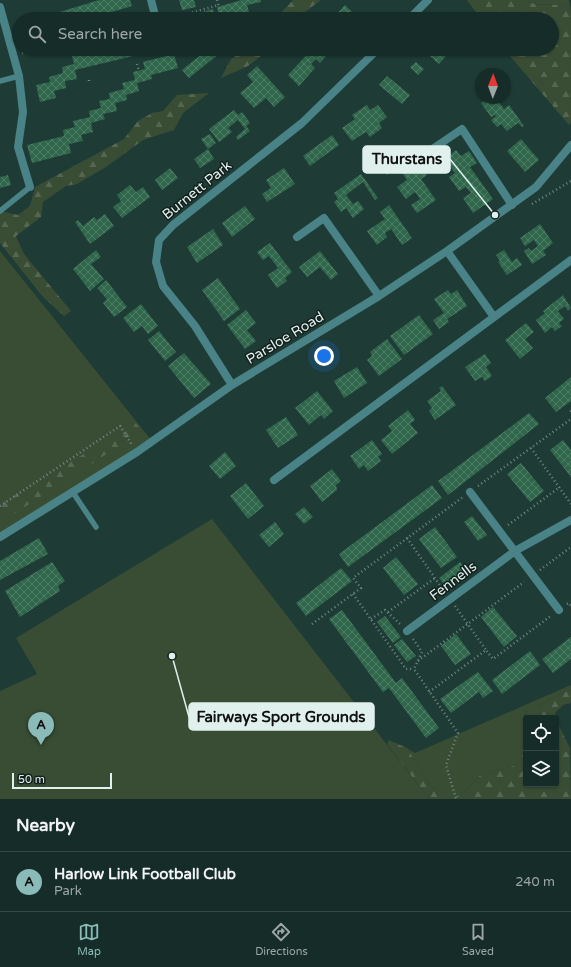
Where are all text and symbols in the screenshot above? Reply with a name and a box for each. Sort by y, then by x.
search box [12,12,559,56]
icon: search [26,23,48,45]
text: Search here [58,25,142,43]
north arrow [475,68,511,104]
callout: Thurstans [363,146,450,173]
text: Thurstans [371,150,442,168]
street label: Burnett Park [159,157,235,223]
street label: Parsloe Road [243,308,327,368]
your location [314,346,334,366]
street label: Fennells [426,558,480,604]
callout: Fairways Sport Grounds [189,703,374,730]
text: Fairways Sport Grounds [196,708,366,727]
pin: A [28,712,54,745]
map controls [523,715,559,787]
button: locate [523,715,559,751]
button: layers [523,751,559,787]
scale bar [12,771,112,790]
text: 50 m [18,773,45,786]
text: Nearby [16,815,75,836]
text: Harlow Link Football Club [54,865,236,883]
text: A [24,874,34,890]
text: 240 m [515,874,555,890]
text: Park [54,883,82,899]
tab: Map [77,921,101,958]
tab: Directions [255,921,308,958]
tab: Saved [462,921,494,958]

